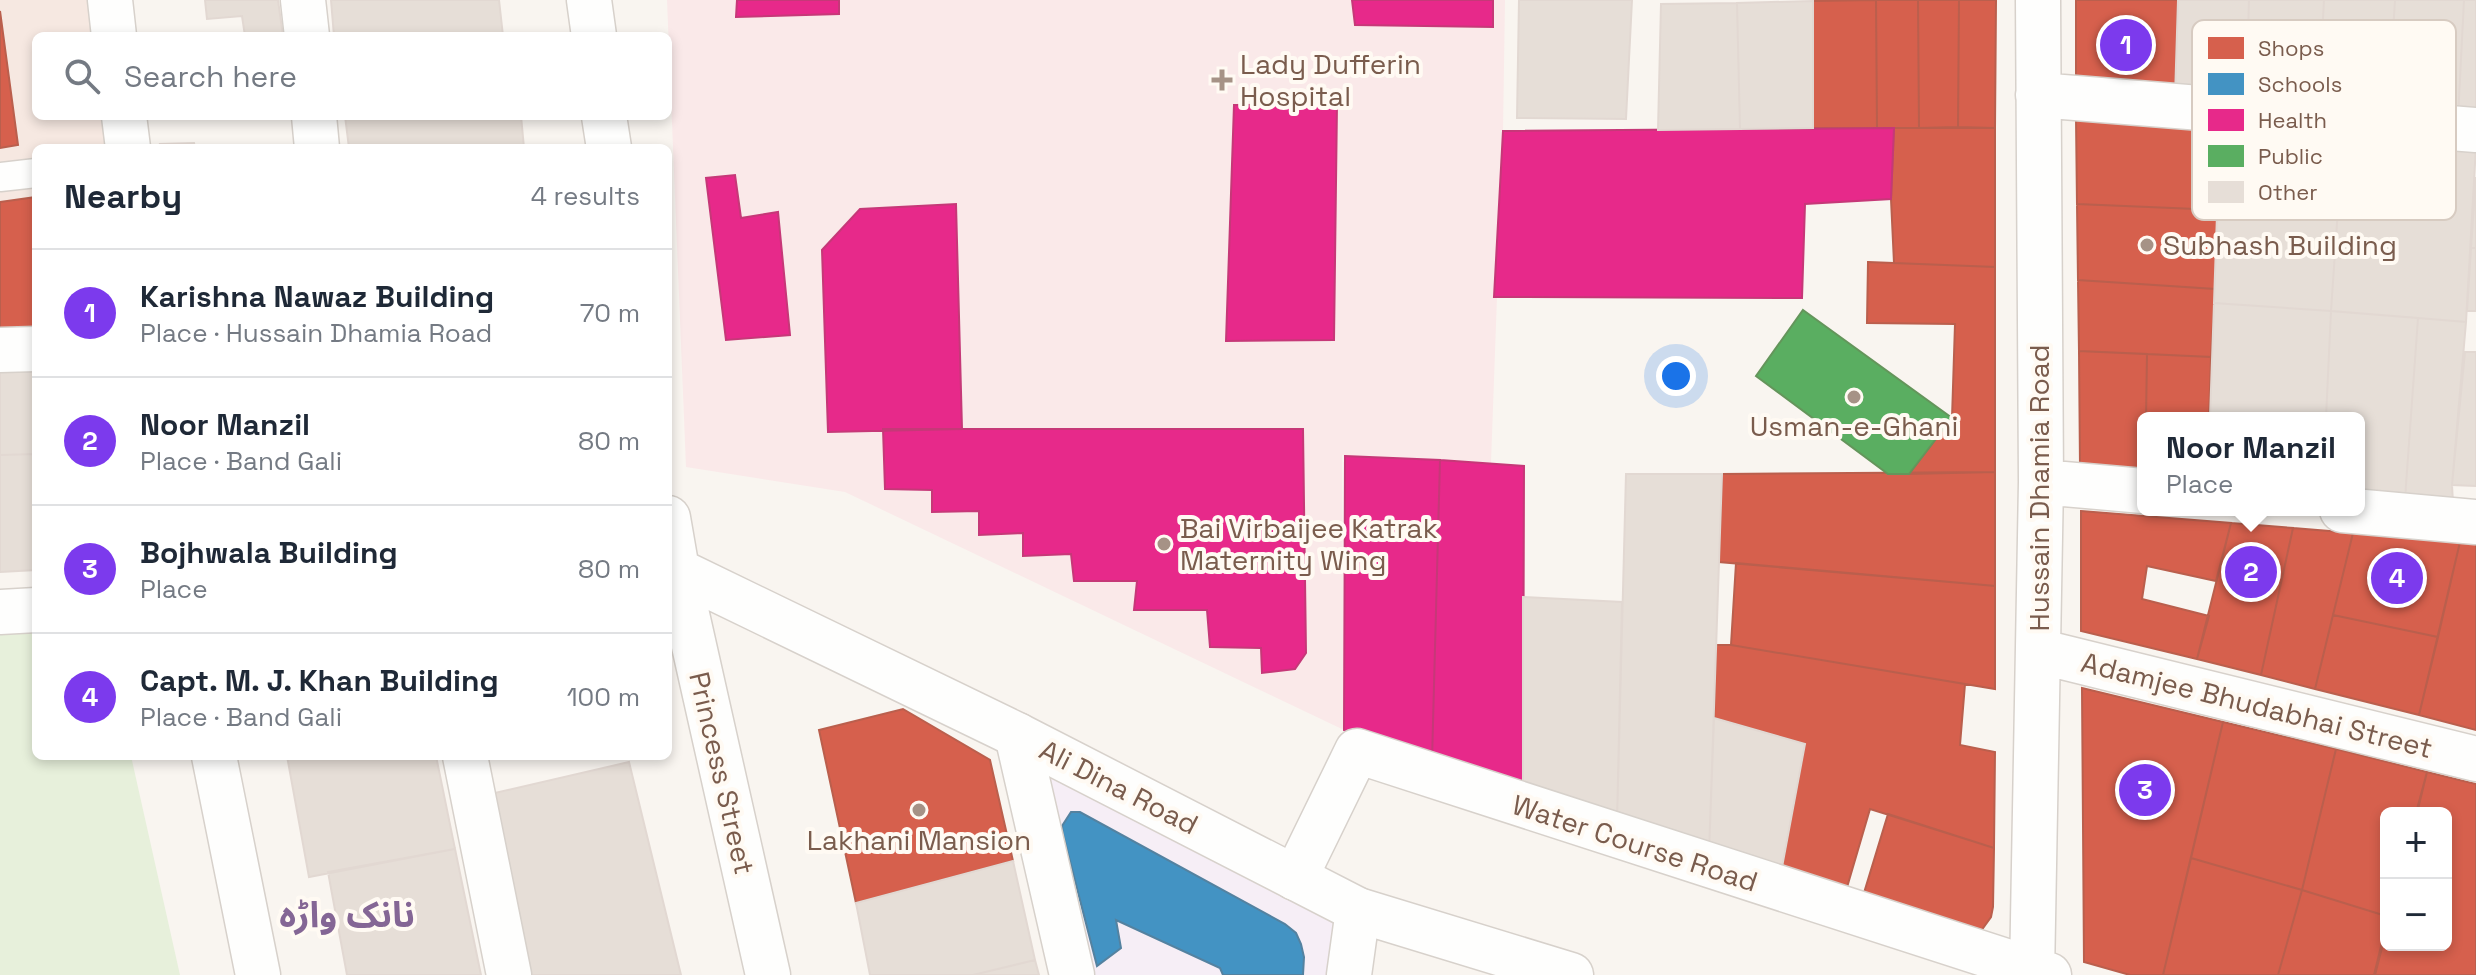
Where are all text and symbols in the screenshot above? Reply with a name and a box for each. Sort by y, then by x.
pin: 1 [2100,15,2152,75]
legend [2192,20,2456,220]
search box [32,32,672,120]
text: Shops [2258,34,2324,62]
place label: Lady Dufferin Hospital [1240,46,1421,114]
icon: search [60,54,104,98]
text: Search here [124,57,297,96]
marker: Lady Dufferin Hospital [1211,69,1233,91]
text: Schools [2258,70,2342,98]
text: Health [2258,106,2327,134]
text: Public [2258,142,2323,170]
text: Nearby [64,175,182,218]
text: Other [2258,178,2318,206]
text: 4 results [531,179,640,213]
place label: Subhash Building [2163,227,2397,263]
marker: Subhash Building [2138,236,2156,254]
text: Karishna Nawaz Building [140,277,494,316]
text: 1 [84,296,96,330]
text: 70 m [580,296,640,330]
text: Place · Hussain Dhamia Road [140,316,492,350]
street label: Hussain Dhamia Road [2021,344,2057,632]
your location [1656,356,1696,396]
marker: Usman-e-Ghani [1845,388,1863,406]
text: Noor Manzil [140,405,310,444]
place label: Usman-e-Ghani [1750,408,1958,444]
popup [2137,412,2365,516]
text: 2 [82,424,98,458]
text: 80 m [578,424,640,458]
text: Noor Manzil [2166,428,2336,467]
text: Place · Band Gali [140,444,342,478]
text: Place [2166,467,2233,501]
place label: Bai Virbaijee Katrak Maternity Wing [1180,510,1438,578]
text: Bojhwala Building [140,533,398,572]
marker: Bai Virbaijee Katrak Maternity Wing [1155,535,1173,553]
pin: 2 [2225,542,2277,602]
pin: 4 [2371,548,2423,608]
text: 3 [82,552,98,586]
text: 80 m [578,552,640,586]
text: Place [140,572,208,606]
street label: Adamjee Bhudabhai Street [2078,644,2436,766]
text: Capt. M. J. Khan Building [140,661,499,700]
street label: Princess Street [681,668,763,878]
text: 4 [82,680,98,714]
text: 100 m [567,680,640,714]
text: Place · Band Gali [140,700,342,734]
street label: Ali Dina Road [1034,732,1204,842]
pin: 3 [2119,760,2171,820]
street label: Water Course Road [1508,786,1762,900]
marker: Lakhani Mansion [910,801,928,819]
map controls [2380,807,2452,951]
button: + [2380,807,2452,879]
place label: Lakhani Mansion [807,822,1031,858]
button: − [2380,879,2452,951]
district label: نانک واڑہ [279,892,415,938]

